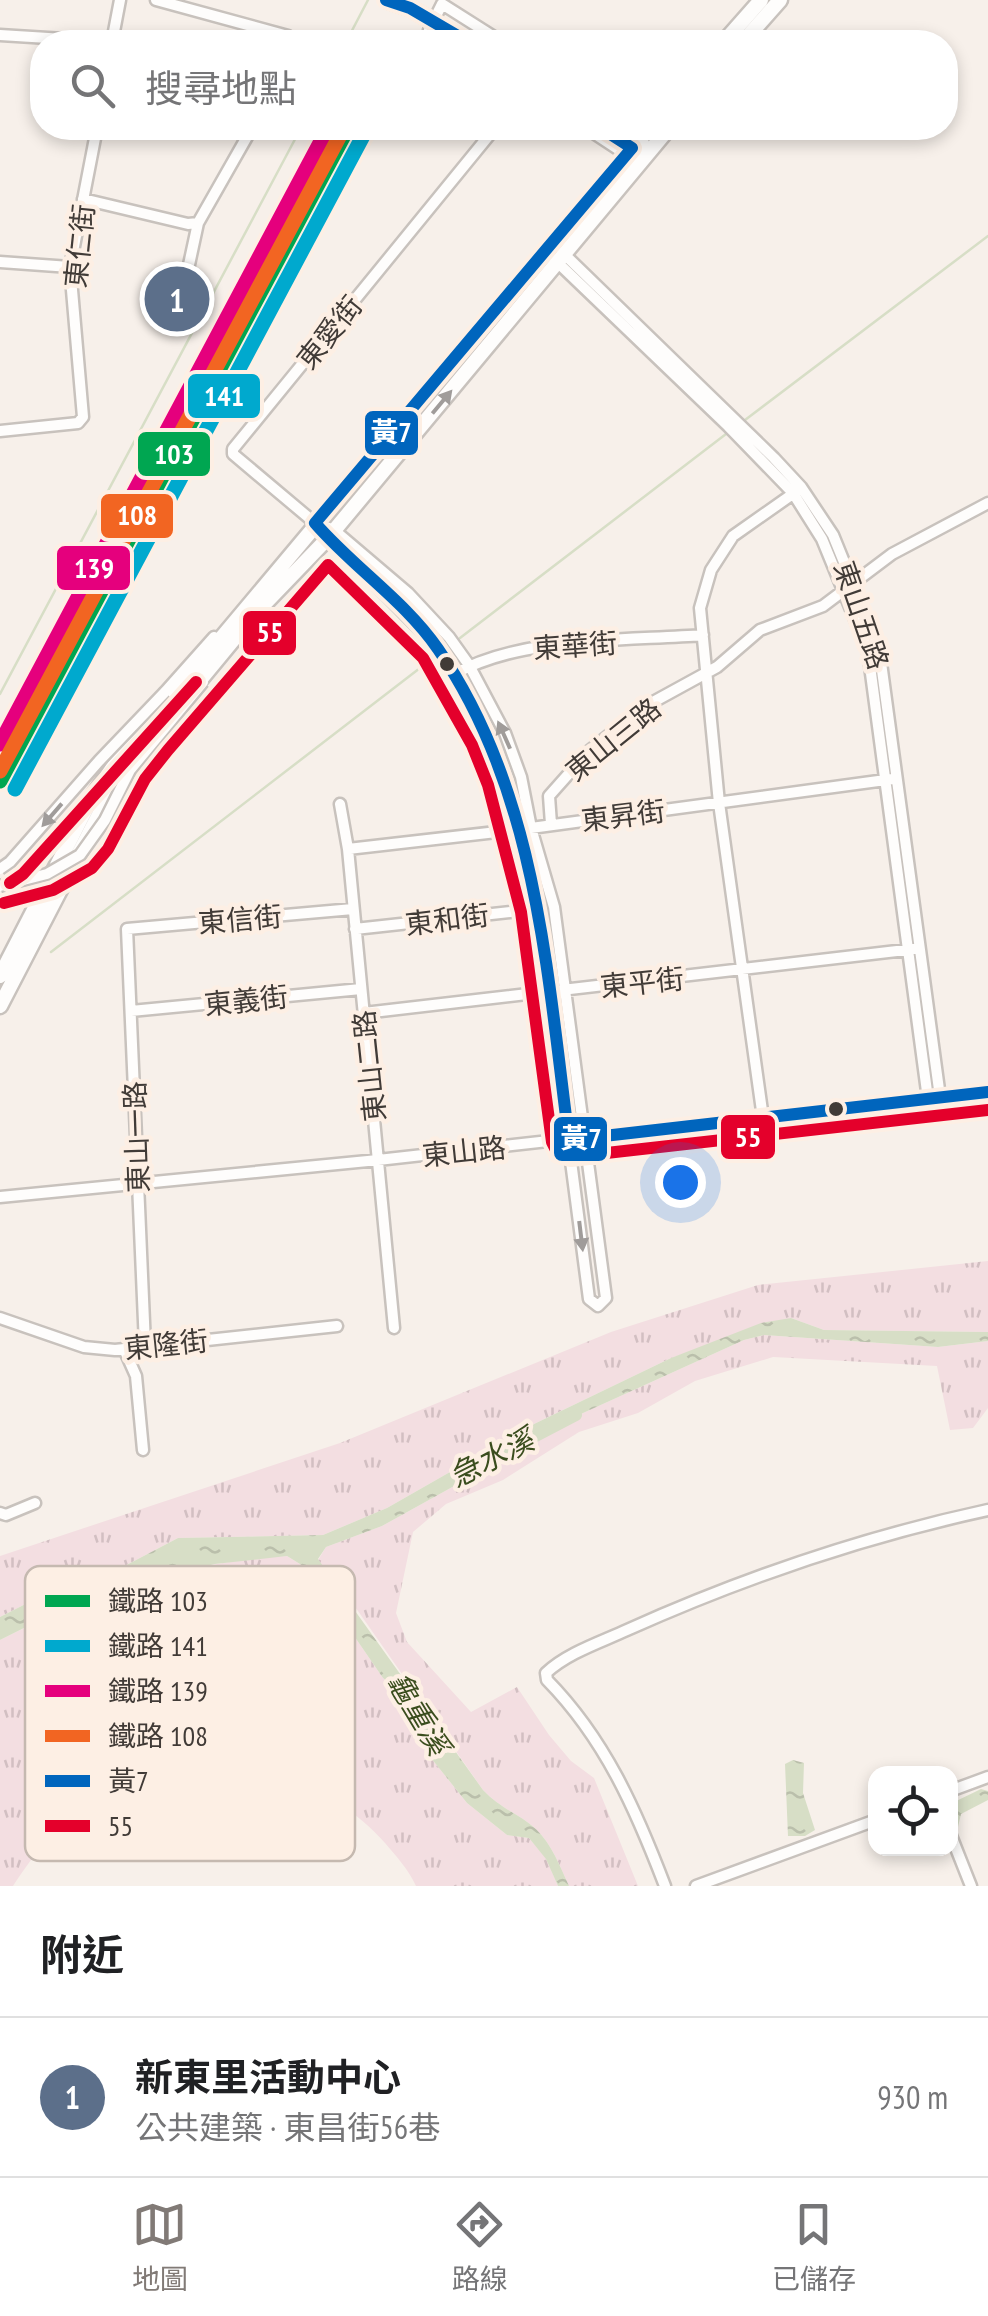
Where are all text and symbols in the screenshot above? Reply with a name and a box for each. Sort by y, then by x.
search box [30,30,958,140]
icon: search [65,58,120,113]
text: 搜尋地點 [145,63,297,112]
street label: 東仁街 [56,202,102,290]
pin: 1 [144,262,210,336]
street label: 東愛街 [288,288,370,376]
line badge: 141 [186,372,262,420]
text: 141 [204,377,244,414]
one-way arrow [431,390,452,415]
line badge: 黃7 [363,409,420,457]
text: 黃7 [370,413,412,450]
line badge: 103 [136,430,212,478]
text: 103 [154,435,194,472]
line badge: 108 [99,492,175,540]
text: 108 [117,496,157,533]
line badge: 139 [55,544,132,592]
text: 139 [74,549,114,586]
street label: 東山五路 [826,556,898,674]
line badge: 55 [241,609,298,657]
text: 55 [257,613,283,650]
street label: 東華街 [532,624,618,666]
unlabelled marker [437,654,457,674]
street label: 東山三路 [558,689,668,789]
one-way arrow [496,720,512,750]
street label: 東昇街 [579,792,667,838]
one-way arrow [41,802,63,827]
street label: 東和街 [403,896,491,942]
street label: 東信街 [197,897,283,941]
street label: 東平街 [598,959,686,1005]
street label: 東義街 [202,977,290,1023]
street label: 東山二路 [345,1008,393,1124]
street label: 東山一路 [116,1080,156,1194]
unlabelled marker [826,1099,846,1119]
line badge: 55 [719,1113,777,1161]
line badge: 黃7 [552,1115,609,1163]
text: 55 [735,1118,761,1155]
text: 黃7 [560,1119,602,1156]
street label: 東山路 [420,1128,508,1174]
your location [655,1157,706,1208]
one-way arrow [573,1221,589,1253]
street label: 東隆街 [122,1321,210,1367]
water label: 急水溪 [442,1417,544,1495]
legend [25,1566,355,1861]
text: 鐵路 103 [108,1582,208,1619]
text: 鐵路 141 [108,1627,208,1664]
water label: 龜重溪 [379,1664,461,1765]
text: 鐵路 139 [108,1672,208,1709]
text: 鐵路 108 [108,1717,208,1754]
text: 黃7 [108,1762,149,1799]
map controls [868,1766,958,1856]
button: locate [868,1766,958,1856]
text: 55 [108,1807,133,1844]
text: 附近 [40,1927,124,1982]
text: 新東里活動中心 [135,2052,401,2101]
text: 1 [65,2076,80,2118]
text: 930 m [877,2076,948,2118]
text: 公共建築 · 東昌街56巷 [135,2106,440,2148]
tab: 地圖 [132,2197,188,2297]
tab: 路線 [452,2197,508,2297]
tab: 已儲存 [772,2197,856,2297]

